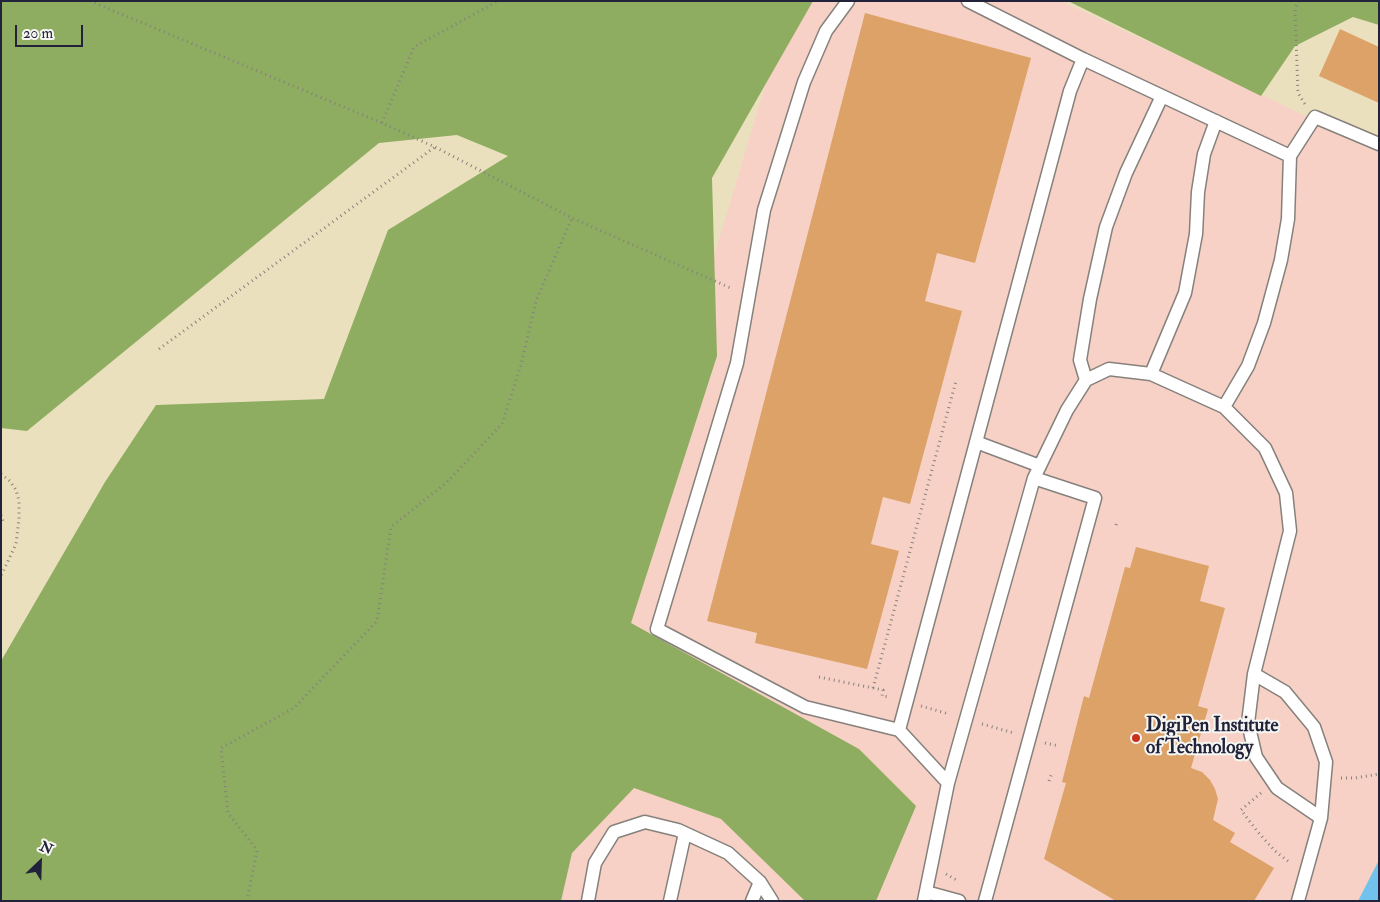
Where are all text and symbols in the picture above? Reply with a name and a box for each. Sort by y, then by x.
scale bar [18,15,85,47]
text: 20 m [23,24,53,43]
place label: DigiPen Institute of Technology [1146,716,1278,760]
marker: DigiPen Institute of Technology [1130,732,1142,744]
north arrow [15,837,65,887]
text: N [37,838,55,858]

